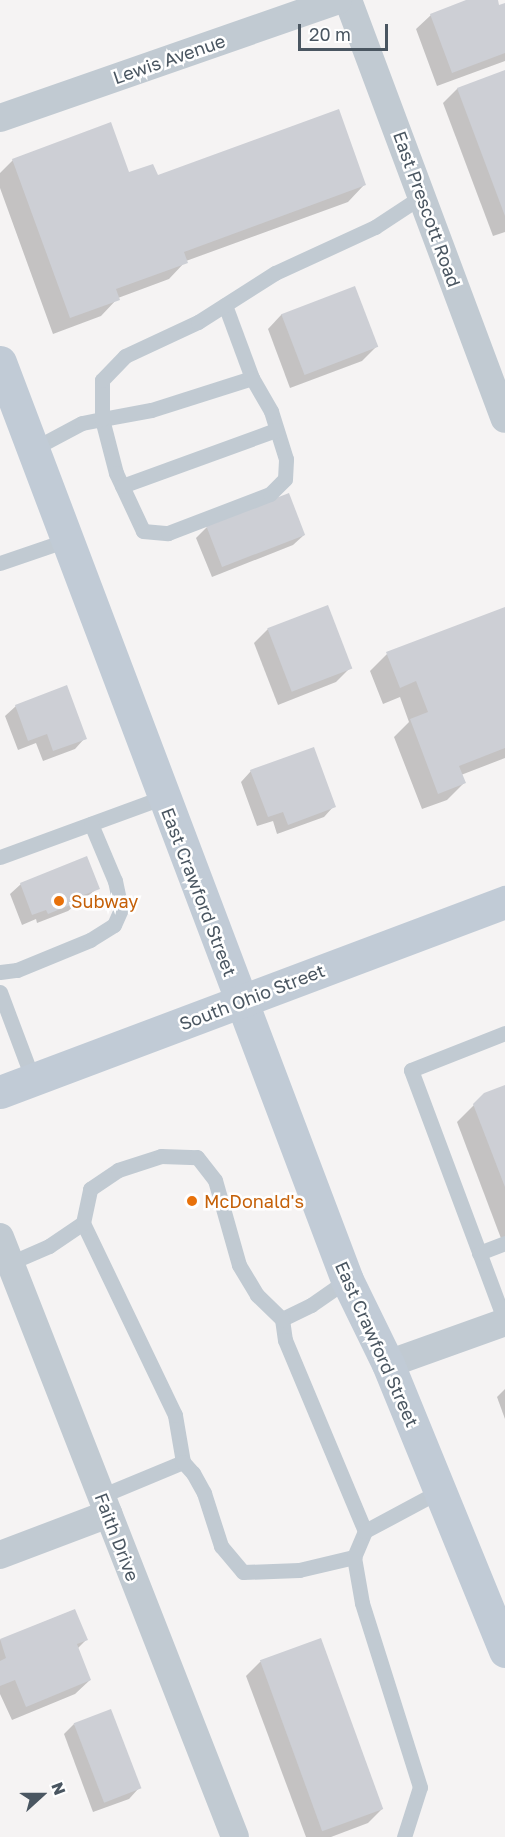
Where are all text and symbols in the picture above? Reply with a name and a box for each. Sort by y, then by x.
scale bar [301,12,391,50]
text: 20 m [309,23,351,45]
street label: Lewis Avenue [110,30,228,88]
street label: East Prescott Road [389,128,465,290]
street label: East Crawford Street [157,805,241,979]
place label: Subway [71,890,138,912]
marker: Subway [52,894,66,908]
street label: South Ohio Street [176,959,328,1035]
place label: McDonald's [204,1190,304,1212]
marker: McDonald's [185,1194,199,1208]
street label: East Crawford Street [331,1258,423,1430]
street label: Faith Drive [90,1490,144,1584]
north arrow [12,1765,72,1825]
text: N [47,1779,70,1798]

